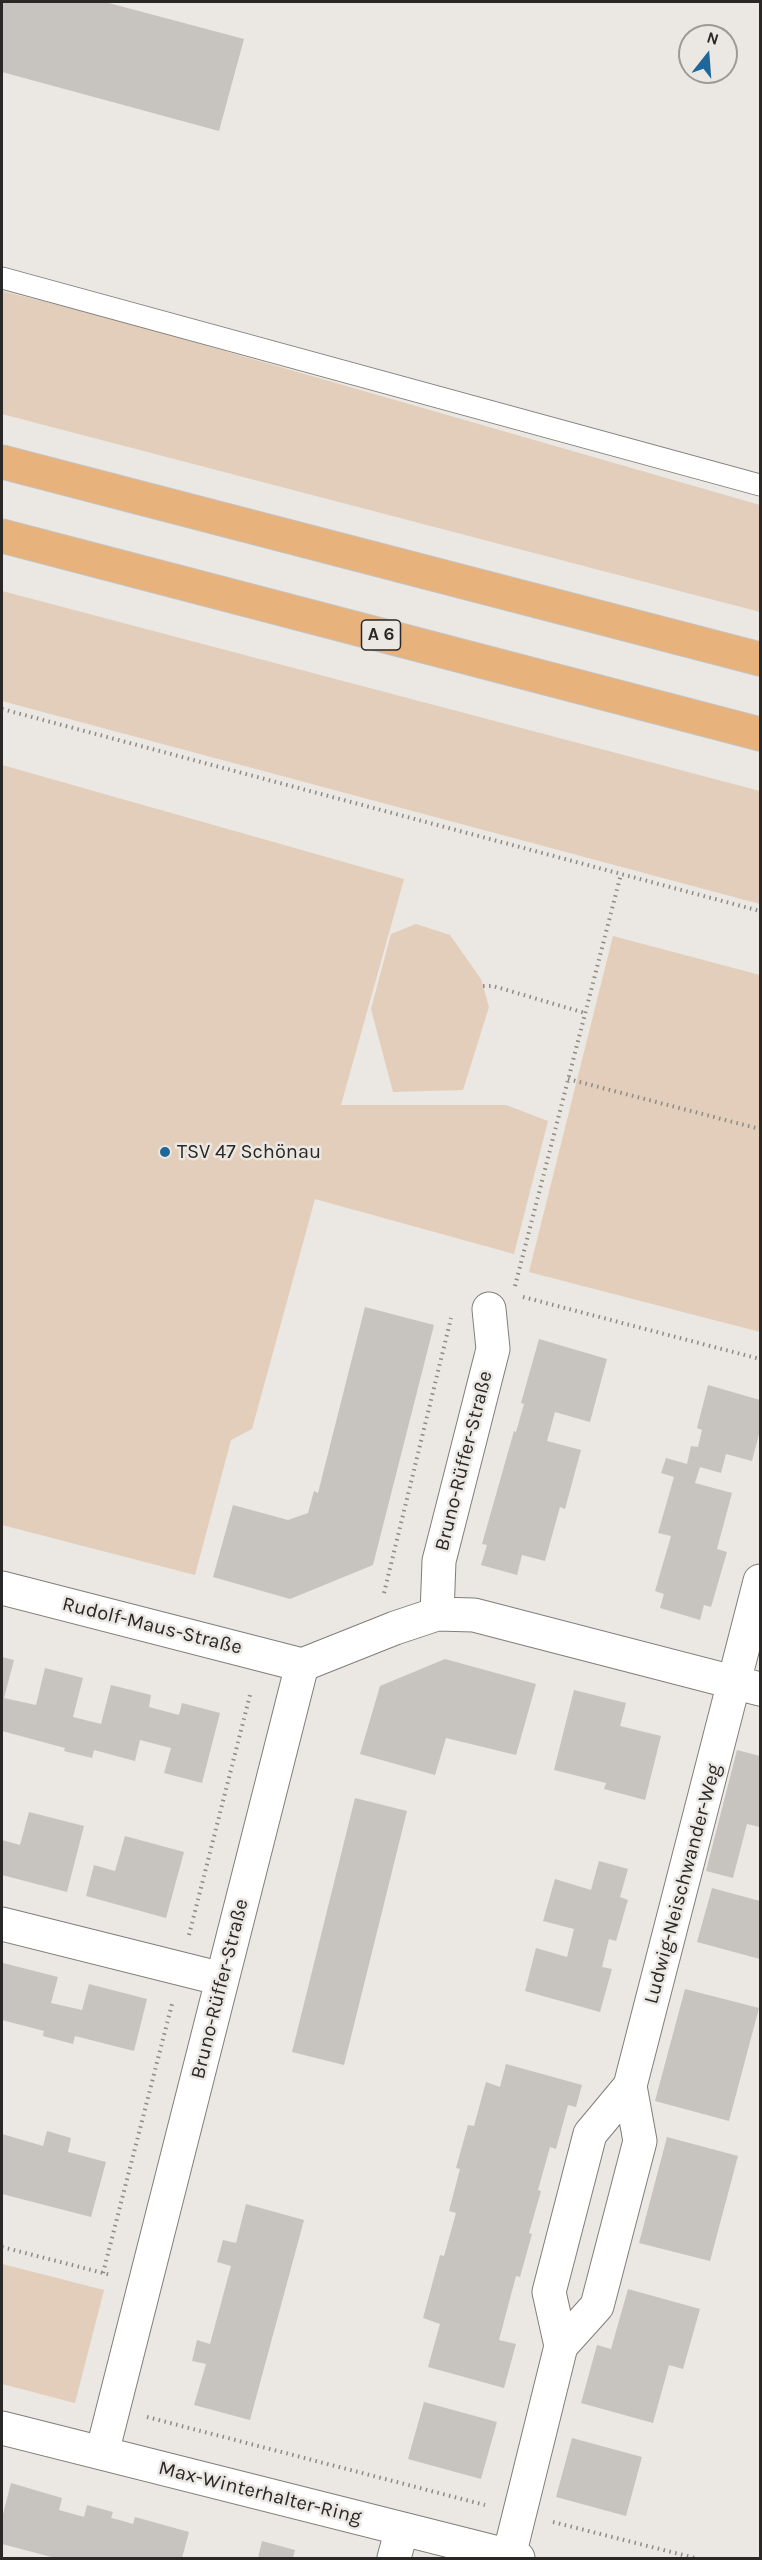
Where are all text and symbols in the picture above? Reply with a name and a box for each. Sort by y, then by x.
north arrow [678,24,738,84]
text: N [705,27,721,49]
road number: A 6 [362,620,400,650]
place label: TSV 47 Schönau [177,1140,321,1164]
marker: TSV 47 Schönau [158,1145,172,1159]
street label: Bruno-Rüffer-Straße [430,1369,498,1553]
street label: Rudolf-Maus-Straße [60,1592,244,1660]
street label: Ludwig-Neischwander-Weg [639,1761,727,2007]
street label: Bruno-Rüffer-Straße [186,1897,254,2081]
street label: Max-Winterhalter-Ring [156,2456,364,2530]

